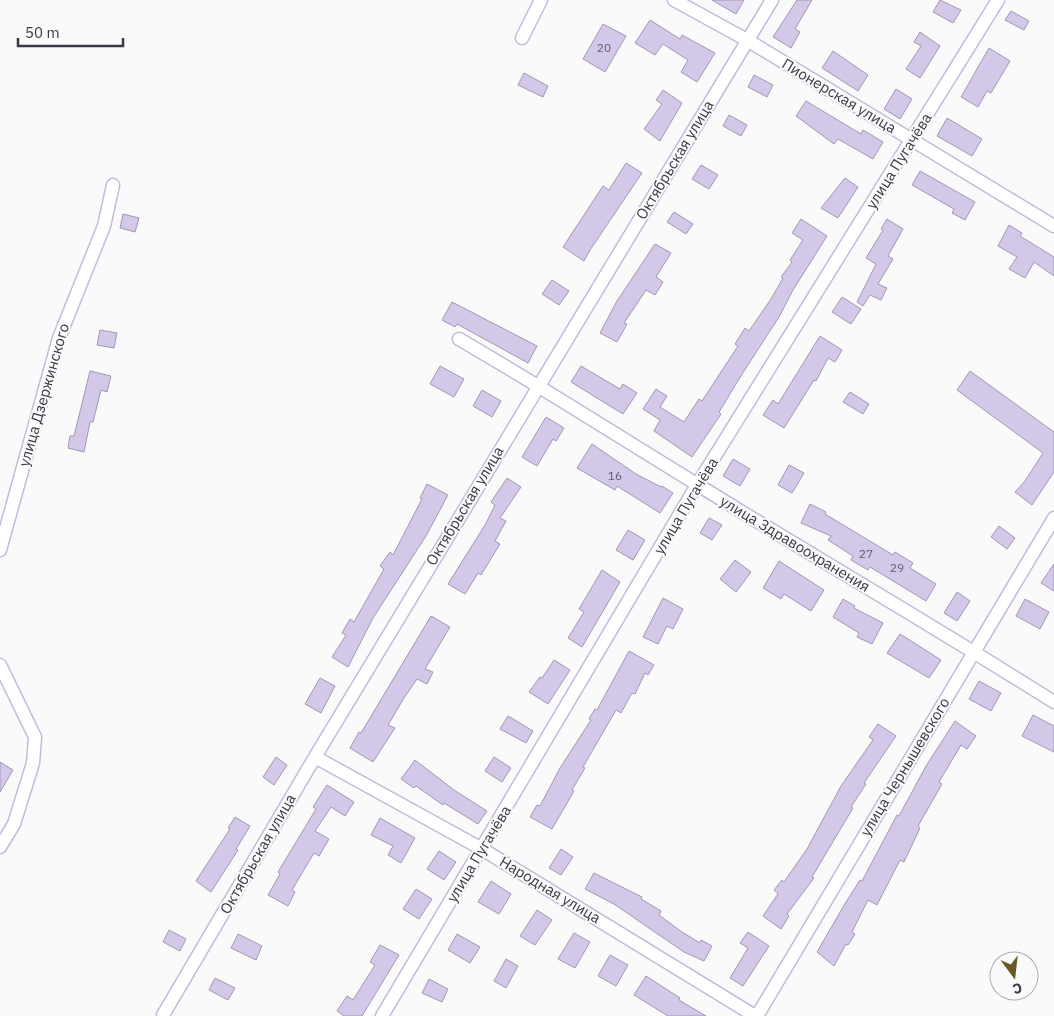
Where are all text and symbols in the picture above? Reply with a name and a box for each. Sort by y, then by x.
scale bar [18,15,122,47]
text: 50 m [25,23,60,42]
house number: 20 [597,40,611,55]
street label: Пионерская улица [779,54,900,137]
street label: Октябрьская улица [632,97,718,223]
street label: улица Пугачёва [861,109,936,212]
street label: улица Дзержинского [14,321,73,469]
street label: Октябрьская улица [422,443,508,569]
street label: улица Пугачёва [649,454,722,558]
house number: 16 [608,468,622,483]
street label: улица Здравоохранения [717,491,874,596]
house number: 27 [859,546,873,561]
house number: 29 [890,560,904,575]
street label: улица Чернышевского [856,694,954,840]
street label: Октябрьская улица [215,790,300,917]
street label: улица Пугачёва [442,802,515,906]
street label: Народная улица [496,852,604,927]
north arrow [989,951,1039,1001]
text: С [1011,979,1024,998]

